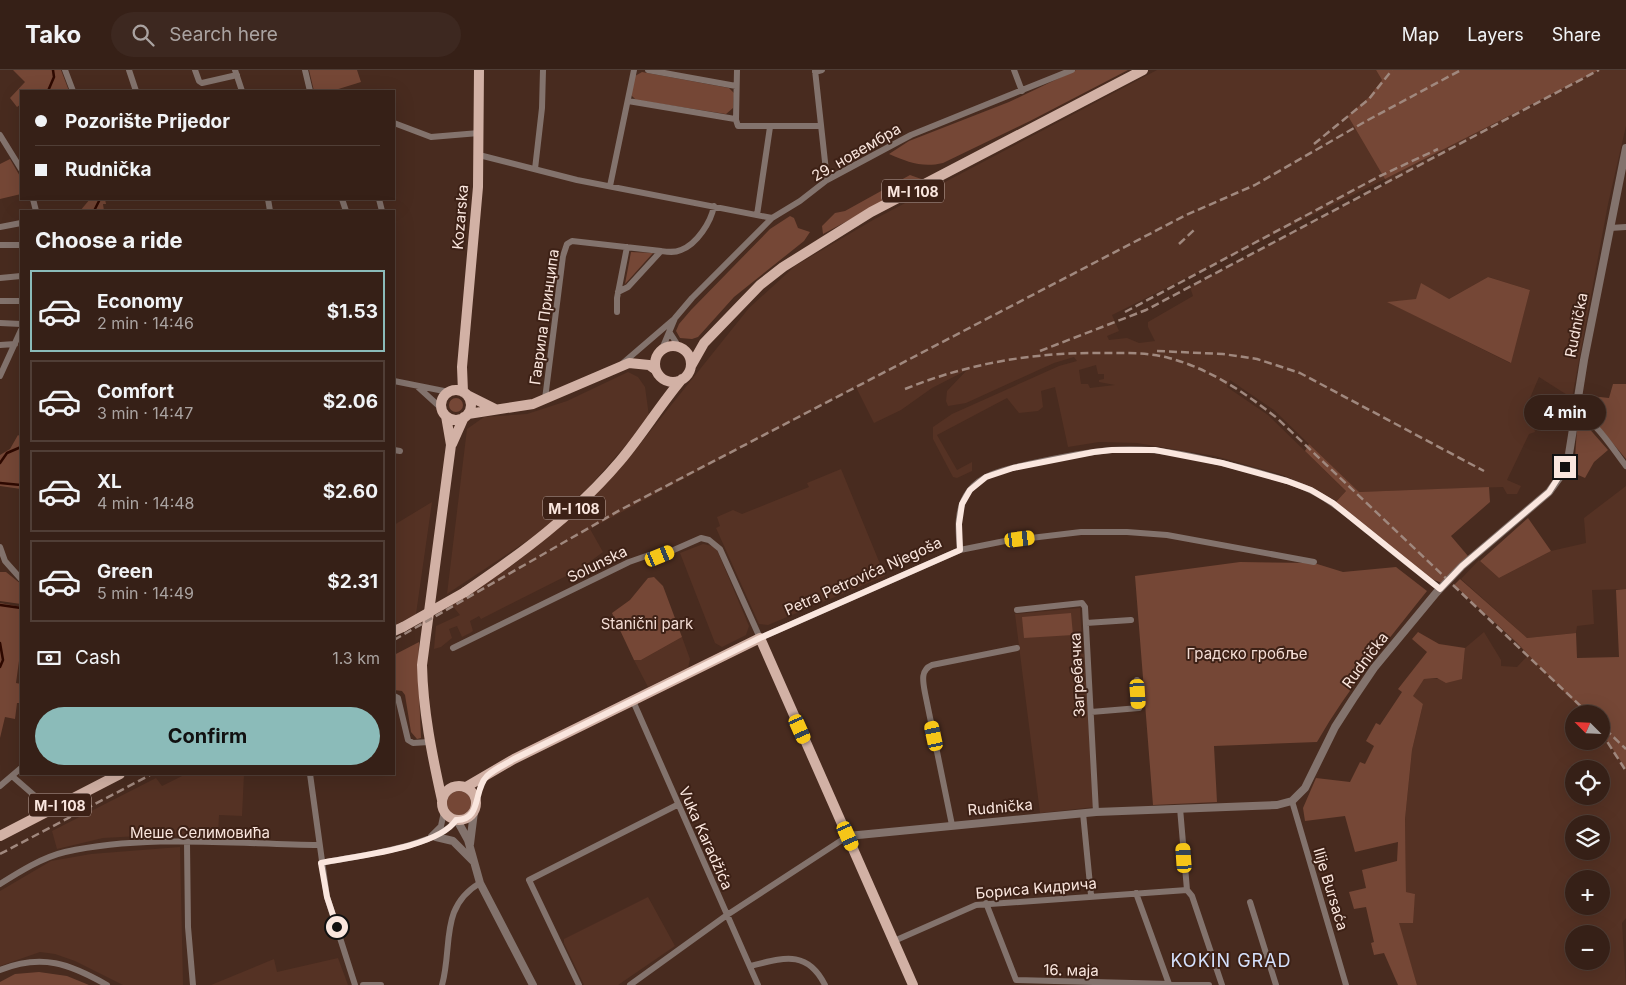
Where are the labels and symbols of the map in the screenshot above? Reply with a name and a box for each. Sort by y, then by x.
street label: 29. новембра [808,119,904,185]
road number: M-I 108 [882,180,944,202]
street label: Kozarska [448,184,472,250]
street label: Гаврила Принципа [525,248,563,386]
street label: Rudnička [1560,291,1592,359]
callout: 4 min [1524,394,1606,430]
route end [1554,456,1576,478]
road number: M-I 108 [543,496,605,519]
car [1004,530,1035,548]
street label: Petra Petrovića Njegoša [781,533,945,619]
street label: Solunska [564,541,630,587]
car [643,543,676,569]
park label: Stanični park [601,614,694,633]
street label: Rudnička [1338,628,1392,692]
street label: Загребачка [1065,632,1089,718]
park label: Градско гробље [1186,644,1308,663]
car [1129,679,1146,709]
north arrow [1565,705,1610,750]
car [787,712,812,746]
car [923,720,944,752]
street label: Vuka Karadžića [675,783,737,893]
road number: M-I 108 [29,794,91,816]
street label: Rudnička [967,795,1033,819]
car [835,819,860,853]
street label: Меше Селимовића [130,823,270,842]
car [1175,843,1192,873]
street label: Ilije Bursaća [1309,845,1353,933]
street label: Бориса Kидрича [975,873,1097,903]
route start [326,916,348,938]
district label: KOKIN GRAD [1170,950,1292,971]
street label: 16. маја [1043,960,1099,980]

